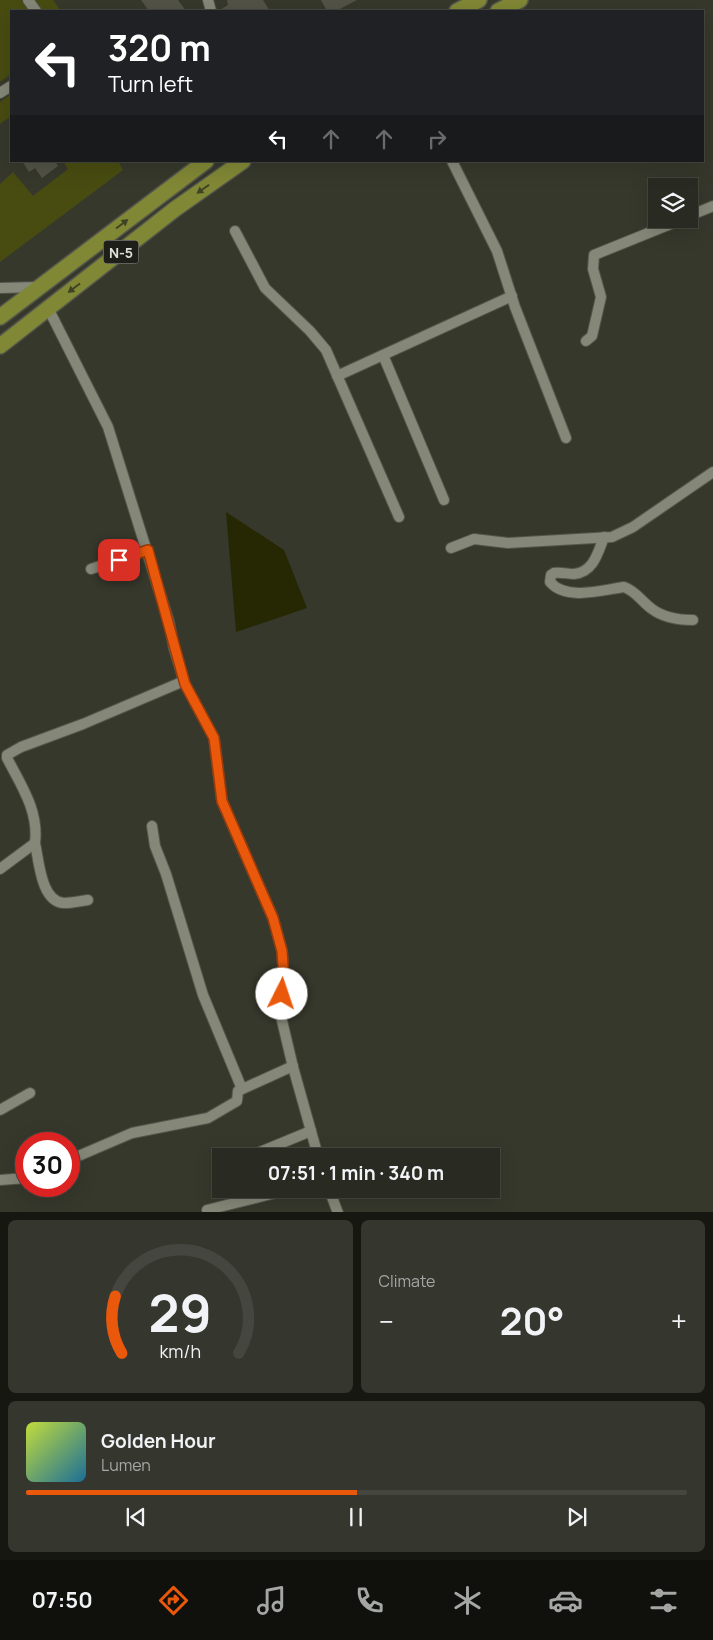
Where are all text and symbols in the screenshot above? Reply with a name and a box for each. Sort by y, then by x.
text: 320 m [108,24,211,72]
icon: left [25,30,90,95]
text: Turn left [108,69,193,99]
icon: left [264,125,292,153]
icon: ahead [317,125,345,153]
icon: ahead [370,125,398,153]
icon: right [423,125,451,153]
map controls [648,178,698,228]
button: layers [648,178,698,228]
one-way arrow [196,184,210,194]
one-way arrow [115,218,128,229]
road number: N-5 [104,240,138,264]
one-way arrow [67,283,81,293]
pin [98,539,140,581]
icon: arrive [105,546,133,574]
position arrow [255,967,307,1019]
speed limit sign: 30 [15,1132,80,1197]
text: 07:51 · 1 min · 340 m [268,1160,444,1186]
text: Climate [379,1270,435,1292]
text: 29 [149,1277,212,1348]
text: 20° [500,1294,565,1346]
text: − [379,1302,394,1340]
text: + [671,1302,687,1340]
text: km/h [159,1339,201,1363]
text: Golden Hour [101,1428,215,1454]
text: Lumen [101,1454,151,1476]
icon: previous [122,1503,150,1531]
icon: pause [342,1503,370,1531]
icon: next [563,1503,591,1531]
icon: directions [156,1583,191,1618]
icon: music [254,1583,289,1618]
icon: phone [352,1583,387,1618]
icon: climate [450,1583,485,1618]
icon: car [548,1583,583,1618]
icon: filters [646,1583,681,1618]
text: 07:50 [32,1585,93,1615]

